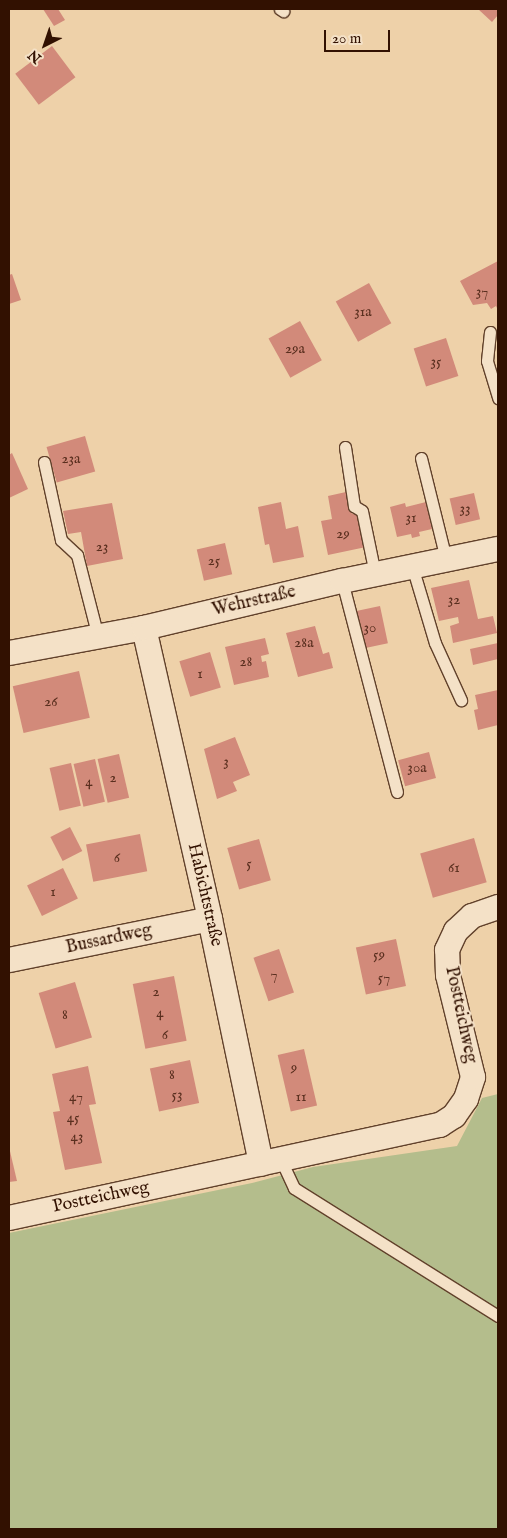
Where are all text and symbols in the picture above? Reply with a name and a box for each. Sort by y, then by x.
north arrow [20,20,70,70]
scale bar [327,20,393,52]
text: 20 m [332,29,361,48]
text: N [25,46,46,67]
house number: 37 [476,283,488,301]
house number: 31a [354,303,372,321]
house number: 29a [285,340,305,358]
house number: 35 [430,353,442,371]
house number: 23a [61,450,81,468]
house number: 33 [459,500,471,518]
house number: 31 [405,509,417,527]
house number: 29 [336,525,350,543]
house number: 23 [96,538,108,556]
house number: 25 [208,552,220,570]
street label: Wehrstraße [210,582,298,622]
house number: 32 [448,591,460,609]
house number: 30 [364,619,376,637]
house number: 28a [294,634,314,652]
house number: 28 [240,653,252,671]
house number: 1 [197,665,203,683]
house number: 26 [44,693,58,711]
house number: 3 [223,753,229,771]
house number: 30a [407,759,427,777]
house number: 2 [109,769,117,787]
house number: 4 [85,773,93,791]
street label: Habichtstraße [182,841,226,949]
house number: 6 [114,849,120,867]
house number: 5 [246,855,252,873]
house number: 61 [448,859,460,877]
house number: 1 [50,883,56,901]
street label: Bussardweg [64,920,154,960]
house number: 59 [373,946,385,964]
street label: Postteichweg [439,965,481,1065]
house number: 7 [270,966,278,984]
house number: 57 [378,969,390,987]
house number: 2 [152,983,160,1001]
house number: 4 [156,1004,164,1022]
house number: 8 [62,1006,68,1024]
house number: 6 [162,1026,168,1044]
house number: 9 [291,1059,297,1077]
house number: 8 [169,1066,175,1084]
house number: 53 [171,1086,183,1104]
house number: 47 [69,1088,83,1106]
house number: 11 [295,1088,307,1106]
house number: 45 [67,1109,79,1127]
house number: 43 [71,1128,83,1146]
street label: Postteichweg [51,1177,151,1219]

